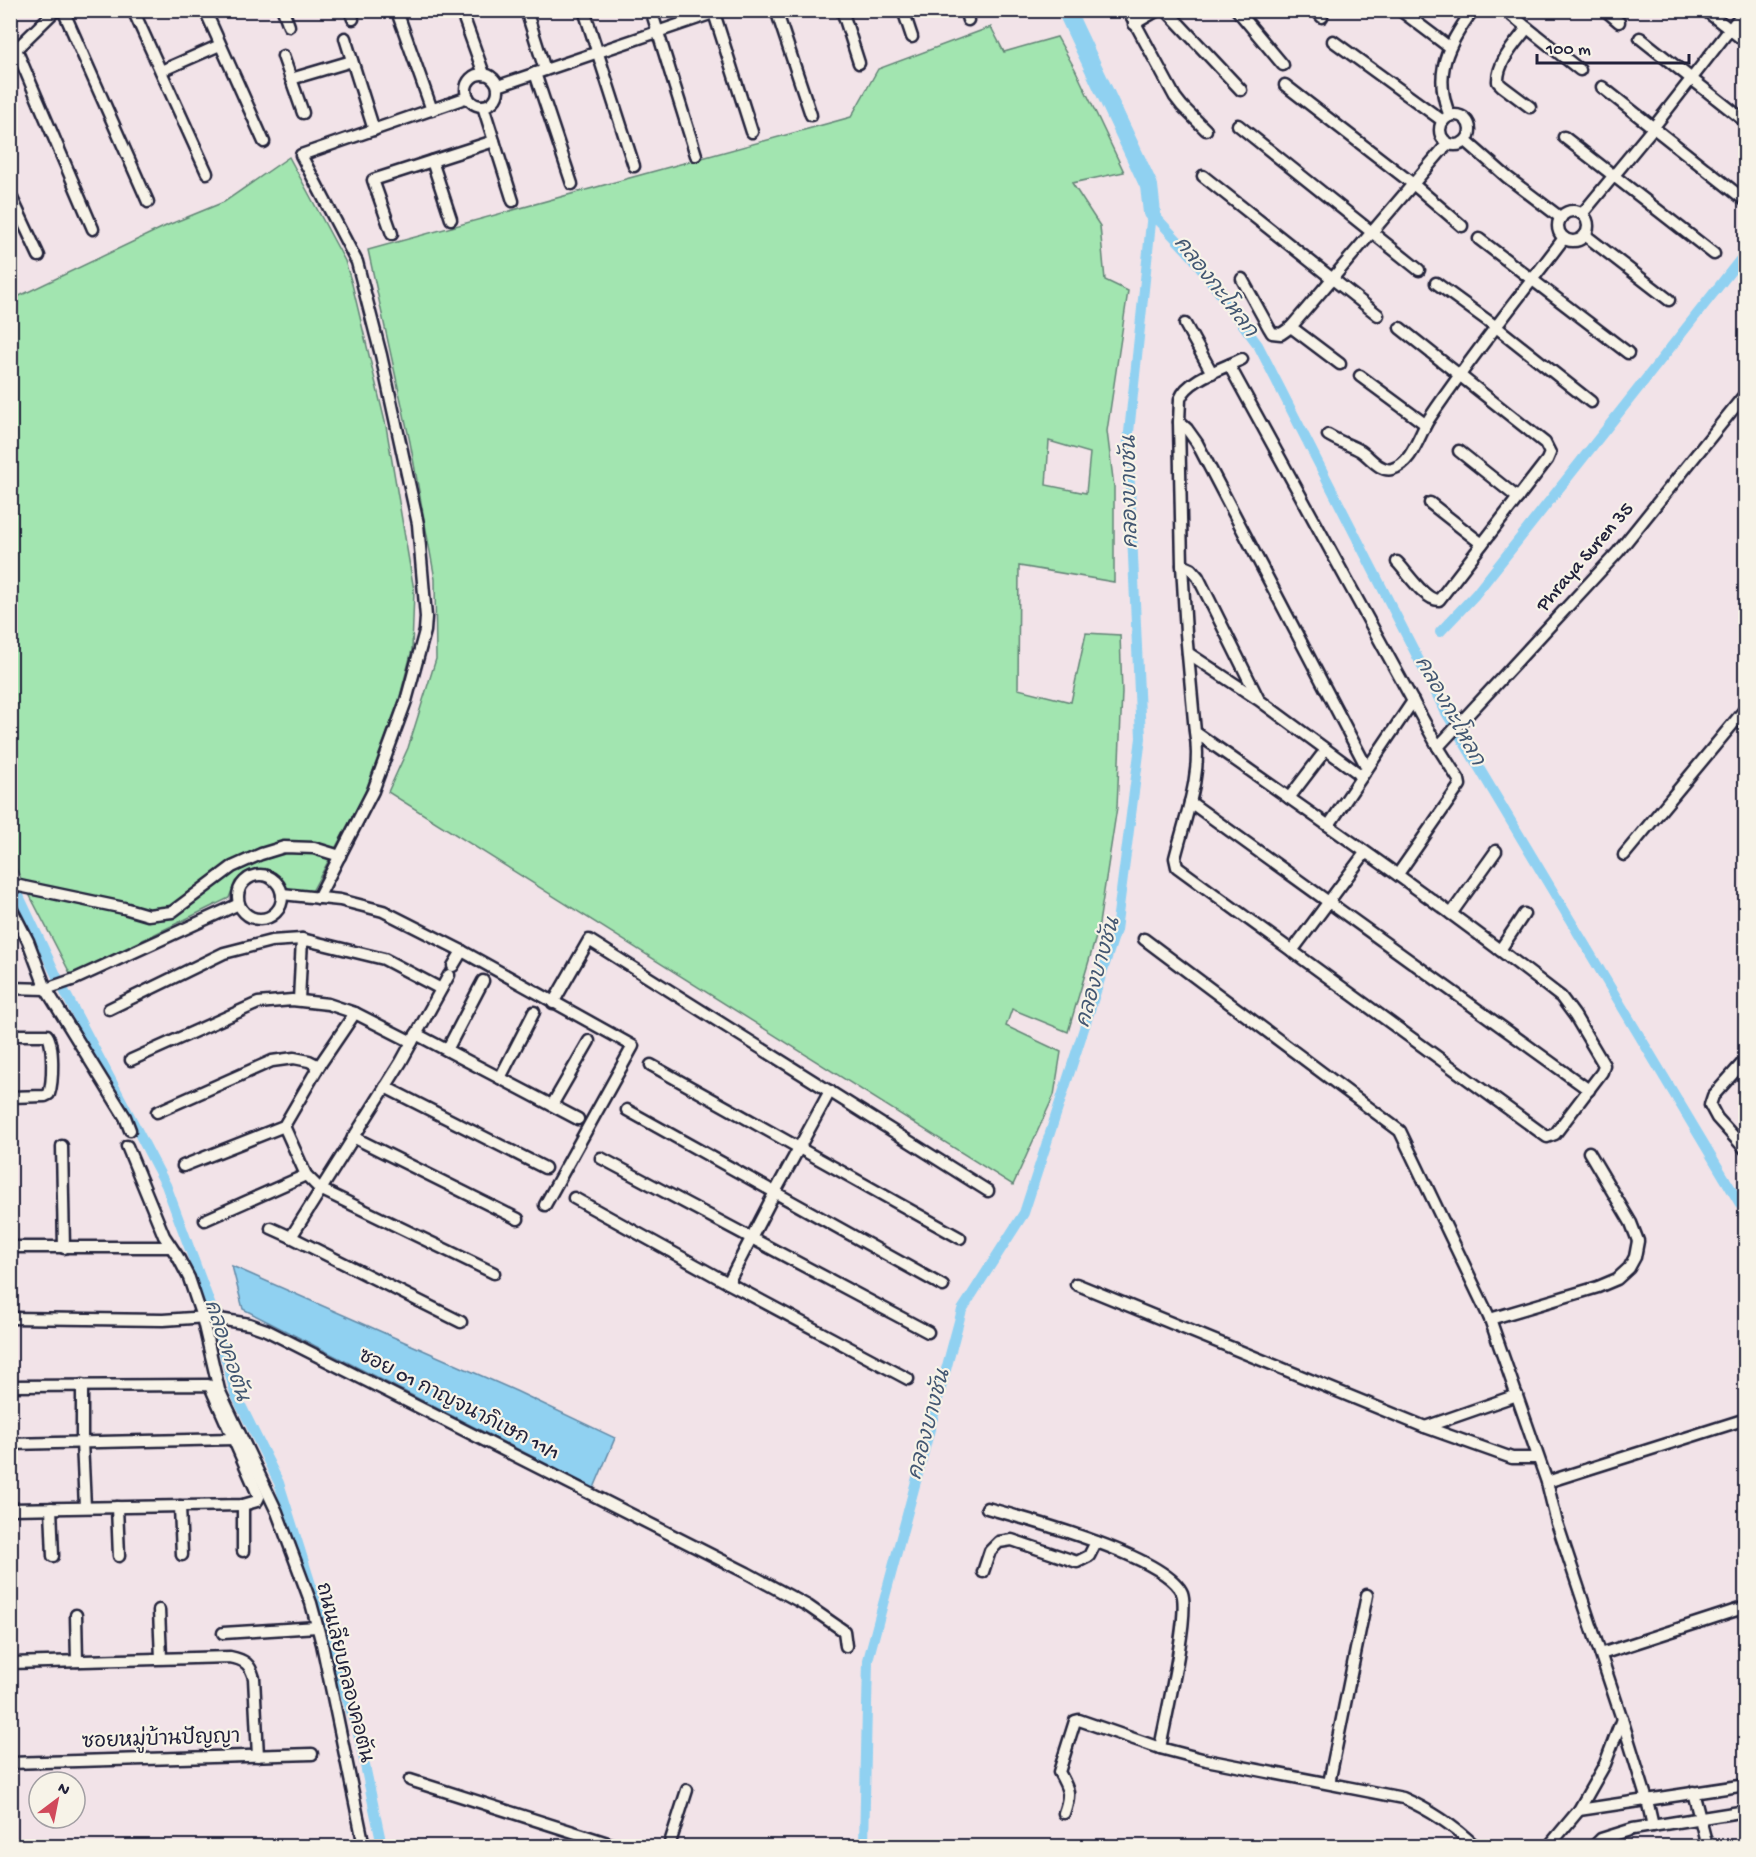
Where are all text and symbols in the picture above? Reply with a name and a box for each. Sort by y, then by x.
scale bar [1537,27,1688,65]
text: 100 m [1545,40,1591,61]
water label: คลองกะโหลก [1167,230,1266,345]
water label: คลองบางชัน [1115,434,1145,549]
street label: Phraya Suren 35 [1532,499,1640,618]
water label: คลองกะโหลก [1408,651,1493,772]
water label: คลองบางชัน [1070,913,1128,1031]
water label: คลองคอตัน [197,1296,256,1406]
street label: ซอย 01 กาญจนาภิเษก 11/1 [354,1342,564,1467]
water label: คลองบางชัน [901,1365,958,1483]
street label: ถนนเลียบคลองคอตัน [310,1580,380,1765]
street label: ซอยหมู่บ้านปัญญา [81,1722,241,1756]
north arrow [27,1770,87,1830]
text: N [54,1779,73,1801]

